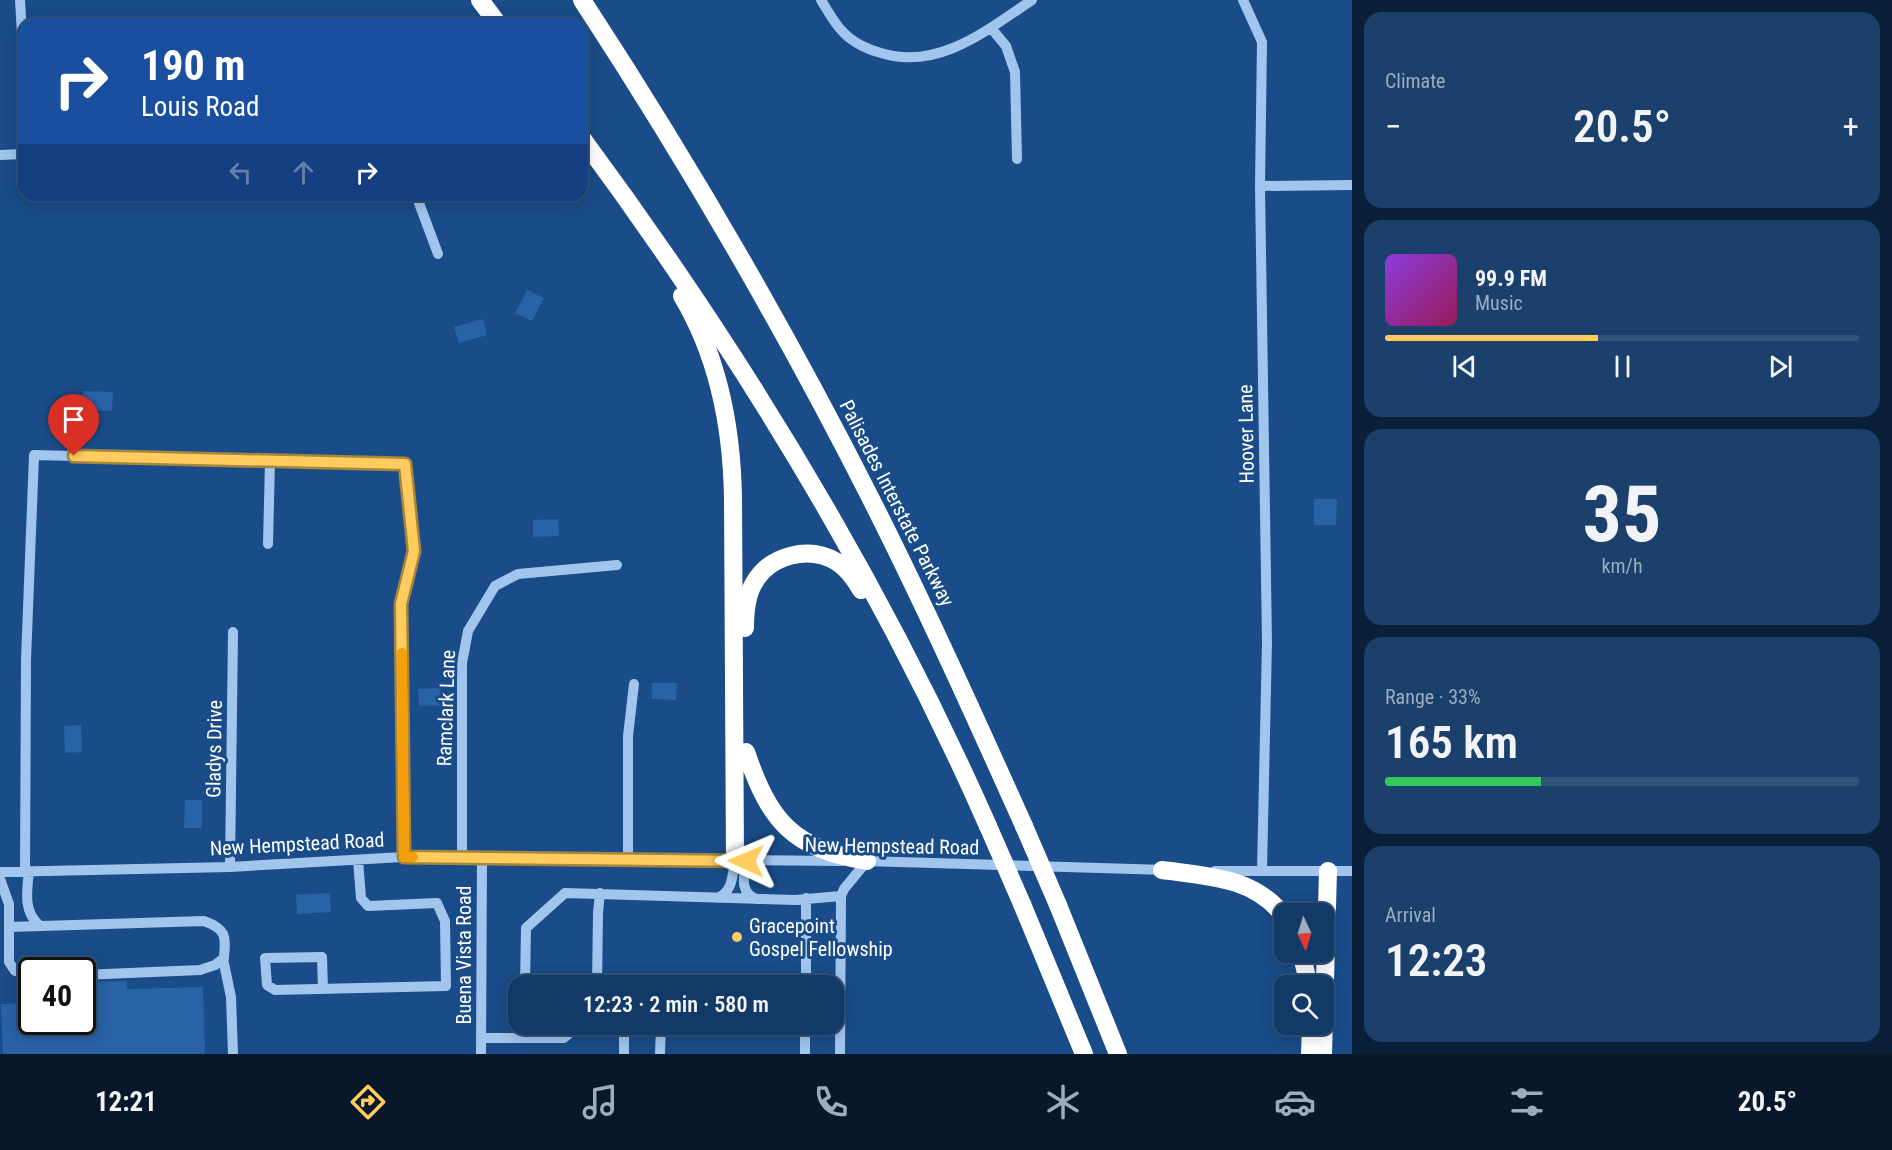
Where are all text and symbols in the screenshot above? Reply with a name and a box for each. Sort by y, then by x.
text: 190 m [141,41,246,90]
icon: right [42,42,120,120]
text: Climate [1385,69,1445,93]
text: Louis Road [141,91,259,123]
text: 20.5° [1573,100,1671,153]
text: − [1385,107,1402,146]
text: + [1843,107,1859,146]
icon: left [224,156,257,189]
icon: ahead [287,156,320,189]
icon: right [350,156,383,189]
text: 99.9 FM [1475,266,1547,291]
text: Music [1475,291,1523,315]
icon: previous [1448,350,1481,383]
icon: pause [1606,350,1639,383]
icon: next [1764,350,1797,383]
street label: Hoover Lane [1233,384,1259,484]
pin [48,394,99,456]
street label: Palisades Interstate Parkway [834,396,960,610]
icon: arrive [57,403,90,436]
text: 35 [1583,469,1661,560]
text: km/h [1601,554,1643,578]
street label: Ramclark Lane [432,649,460,767]
text: Range · 33% [1385,685,1481,709]
street label: Gladys Drive [201,700,227,798]
text: 165 km [1385,716,1518,769]
street label: New Hempstead Road [209,827,385,861]
position arrow [714,829,778,893]
street label: New Hempstead Road [804,832,980,860]
street label: Buena Vista Road [452,886,476,1024]
north arrow [1274,903,1334,963]
map controls [1274,903,1334,1035]
text: Arrival [1385,903,1436,927]
place label: Gracepoint Gospel Fellowship [749,914,893,961]
marker: Gracepoint Gospel Fellowship [730,930,744,944]
text: 12:23 [1385,934,1487,987]
speed limit sign: 40 [18,957,96,1035]
button: search [1274,975,1334,1035]
text: 12:23 · 2 min · 580 m [583,992,769,1017]
icon: directions [347,1081,389,1123]
icon: music [579,1081,621,1123]
icon: phone [810,1081,852,1123]
icon: climate [1042,1081,1084,1123]
icon: car [1274,1081,1316,1123]
icon: filters [1506,1081,1548,1123]
text: 12:21 [95,1086,157,1118]
text: 20.5° [1738,1086,1797,1118]

